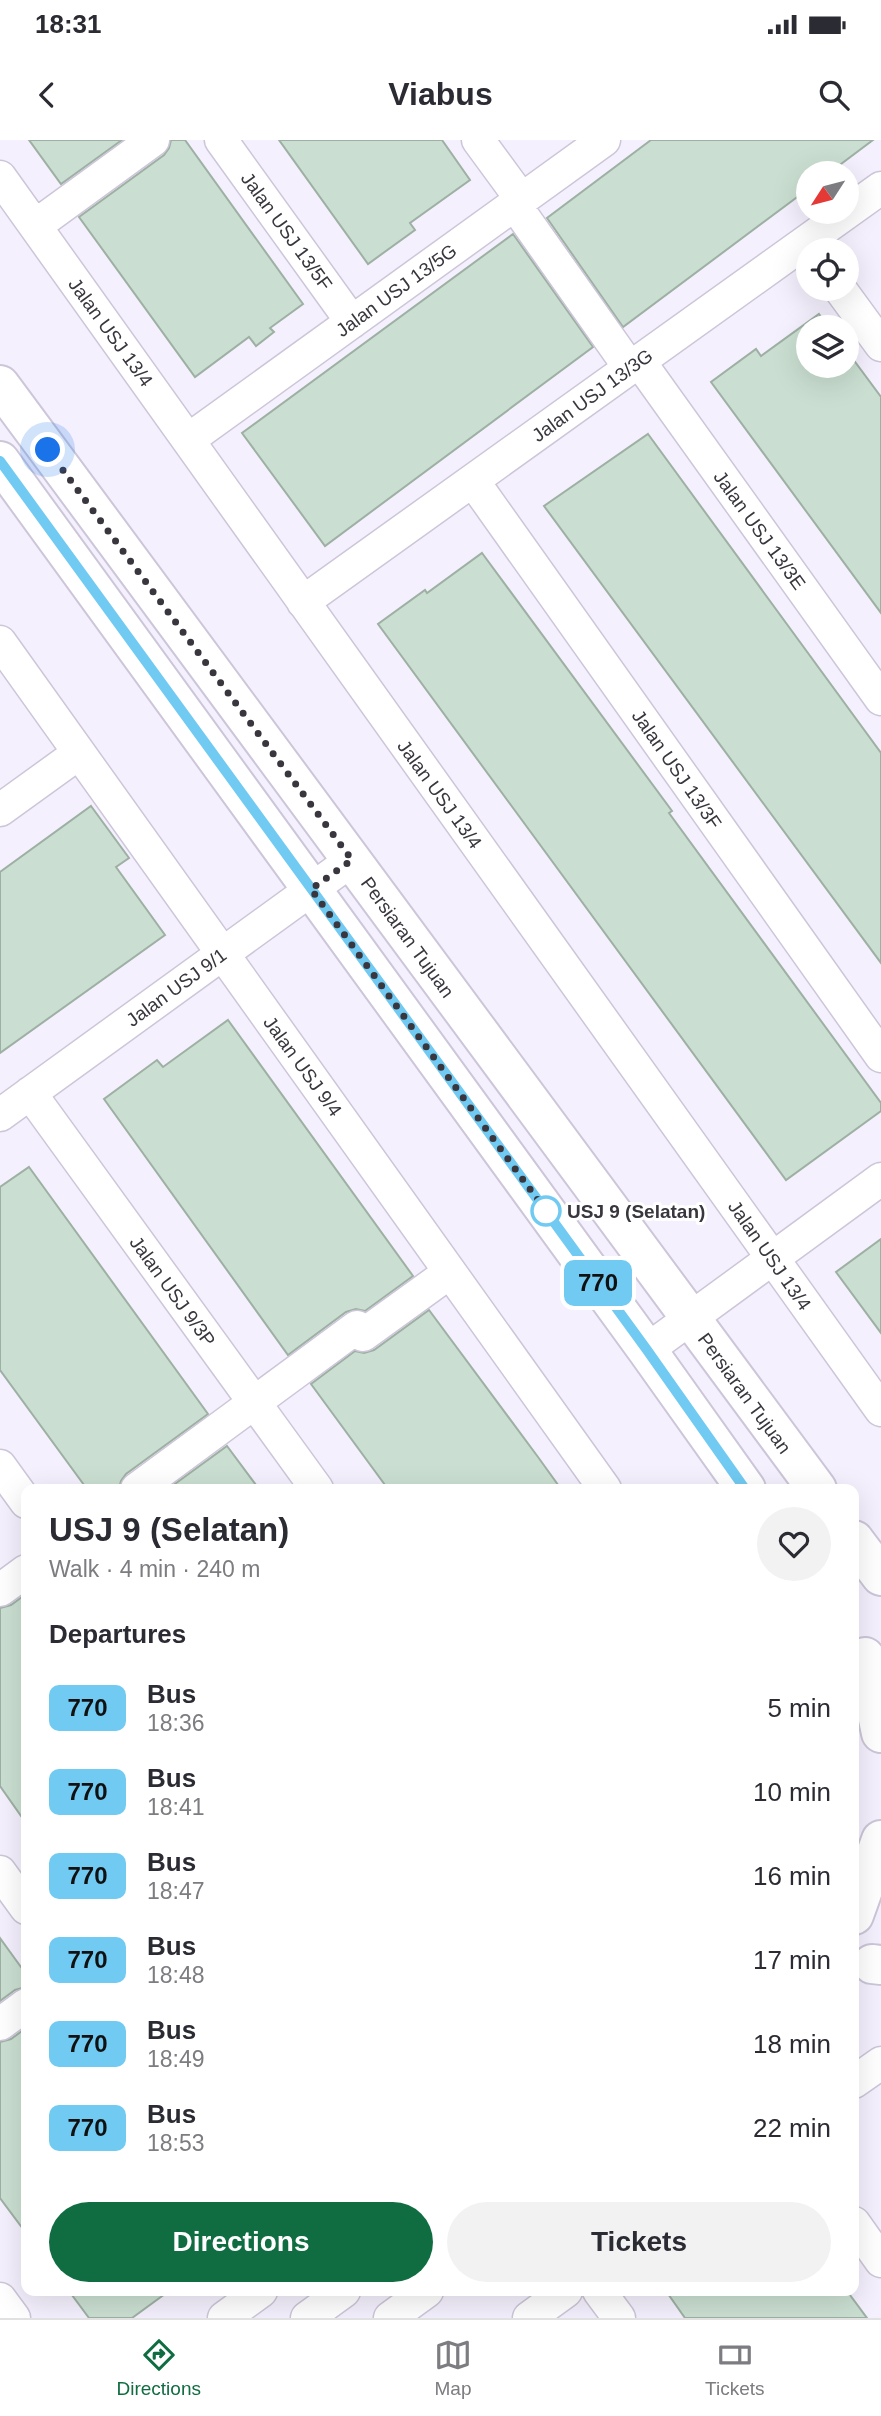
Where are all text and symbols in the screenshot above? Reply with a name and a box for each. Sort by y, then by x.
text: 18:31 [35,9,102,39]
icon: back [28,76,66,114]
text: Viabus [388,76,493,112]
icon: search [815,76,853,114]
north arrow [796,161,859,224]
map controls [796,161,859,378]
street label: Jalan USJ 13/5F [237,168,336,294]
button: locate [796,238,859,301]
street label: Jalan USJ 13/5G [332,240,461,341]
street label: Jalan USJ 13/4 [64,274,157,391]
button: layers [796,315,859,378]
street label: Jalan USJ 13/3G [528,345,657,446]
your location [30,432,65,467]
street label: Jalan USJ 13/3E [710,467,810,594]
street label: Jalan USJ 13/3F [628,706,725,833]
street label: Jalan USJ 13/4 [393,736,486,853]
street label: Persiaran Tujuan [357,873,458,1002]
street label: Jalan USJ 9/1 [122,944,230,1031]
street label: Jalan USJ 9/4 [259,1012,346,1121]
marker: USJ 9 (Selatan) [531,1196,561,1226]
street label: Jalan USJ 13/4 [724,1196,815,1314]
place label: USJ 9 (Selatan) [567,1201,705,1222]
street label: Jalan USJ 9/3P [126,1232,220,1350]
line badge: 770 [558,1260,638,1306]
text: 770 [578,1269,618,1296]
street label: Persiaran Tujuan [694,1329,795,1458]
button: heart [757,1507,831,1581]
text: USJ 9 (Selatan) [49,1511,289,1548]
text: Walk · 4 min · 240 m [49,1556,260,1582]
text: Departures [49,1619,186,1649]
text: Bus [147,1679,196,1709]
text: 5 min [767,1693,831,1723]
text: 770 [67,1694,108,1721]
text: 18:36 [147,1710,205,1736]
text: Bus [147,1763,196,1793]
text: 10 min [753,1777,831,1807]
text: 770 [67,1778,108,1805]
text: 18:41 [147,1794,205,1820]
text: Bus [147,1847,196,1877]
text: 16 min [753,1861,831,1891]
text: 770 [67,1862,108,1889]
text: 18:47 [147,1878,205,1904]
text: Bus [147,1931,196,1961]
text: 17 min [753,1945,831,1975]
text: 770 [67,1946,108,1973]
text: 18:48 [147,1962,205,1988]
text: Bus [147,2015,196,2045]
text: 18 min [753,2029,831,2059]
text: 770 [67,2030,108,2057]
text: 18:49 [147,2046,205,2072]
text: Bus [147,2099,196,2129]
text: 22 min [753,2113,831,2143]
text: 770 [67,2114,108,2141]
text: 18:53 [147,2130,205,2156]
button: Directions [49,2202,433,2282]
button: Tickets [447,2202,831,2282]
tab: Directions [117,2336,201,2400]
tab: Map [434,2336,472,2400]
tab: Tickets [705,2336,764,2400]

